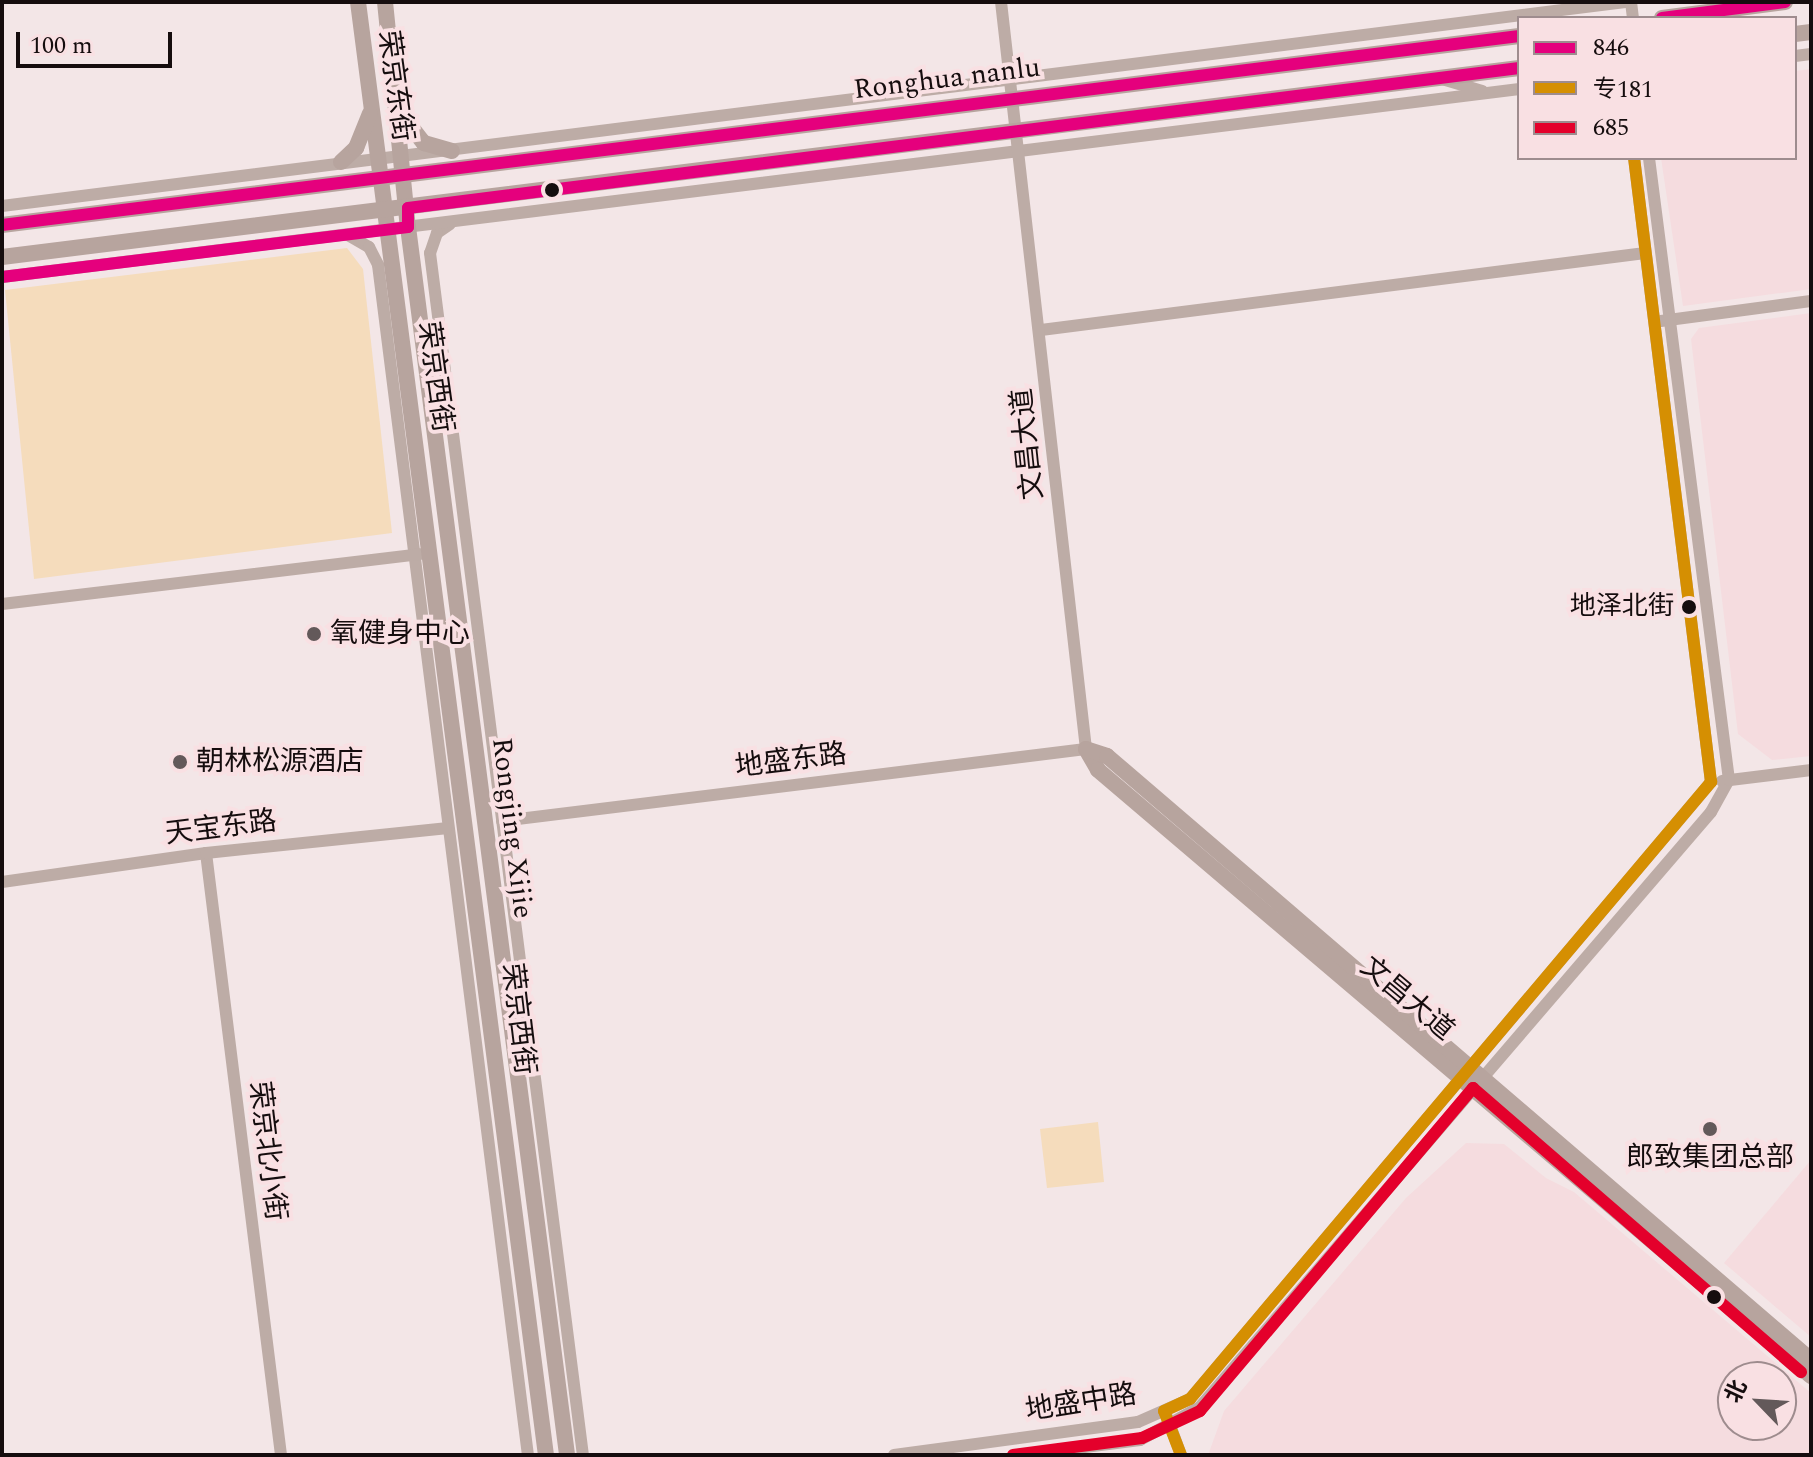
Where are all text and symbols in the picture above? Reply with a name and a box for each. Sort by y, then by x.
scale bar [20,16,176,66]
legend [1517,16,1797,160]
text: 100 m [30,28,93,64]
street label: 荣京东街 [371,28,419,144]
text: 846 [1593,30,1629,66]
street label: Ronghua nanlu [852,51,1042,107]
text: 专181 [1593,72,1653,108]
text: 685 [1593,110,1629,146]
unlabelled marker [544,182,560,198]
street label: 荣京西街 [411,319,459,435]
street label: 文昌大道 [1005,387,1051,501]
place label: 地泽北街 [1570,591,1674,623]
marker: 地泽北街 [1681,599,1697,615]
place label: 氧健身中心 [330,617,470,651]
marker: 氧健身中心 [305,625,323,643]
street label: Rongjing Xijie [484,736,540,920]
street label: 地盛东路 [733,738,849,784]
place label: 朝林松源酒店 [196,745,364,779]
marker: 朝林松源酒店 [171,753,189,771]
street label: 天宝东路 [163,805,279,851]
street label: 文昌大道 [1353,950,1461,1048]
street label: 荣京西街 [495,961,541,1077]
street label: 荣京北小街 [242,1079,292,1223]
marker: 郎致集团总部 [1701,1120,1719,1138]
place label: 郎致集团总部 [1626,1141,1794,1175]
unlabelled marker [1706,1289,1722,1305]
north arrow [1717,1361,1797,1441]
text: 北 [1717,1375,1756,1408]
street label: 地盛中路 [1023,1378,1139,1428]

